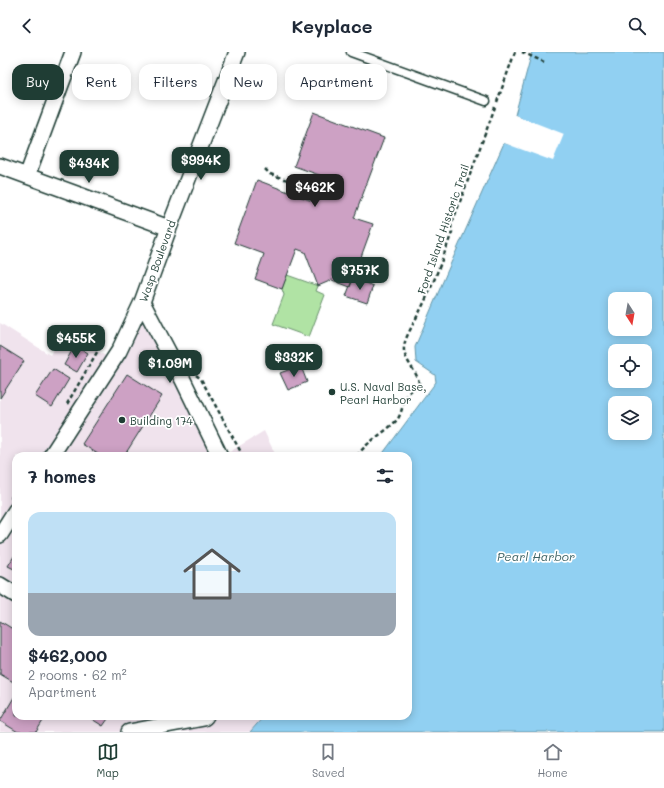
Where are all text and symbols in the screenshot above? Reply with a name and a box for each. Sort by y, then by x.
text: Keyplace [291,14,373,38]
icon: back [16,15,38,37]
icon: search [626,15,648,37]
chip: Buy [12,64,64,100]
chip: Rent [72,64,131,100]
chip: Filters [139,64,212,100]
chip: New [220,64,277,100]
chip: Apartment [285,64,387,100]
pin: $994K [173,147,229,181]
pin: $434K [61,150,117,184]
text: $994K [181,151,221,168]
text: $434K [69,154,109,171]
street label: Ford Island Historic Trail [414,162,472,296]
pin: $462K [287,174,343,208]
text: $462K [295,178,335,195]
street label: Wasp Boulevard [135,218,179,304]
pin: $757K [332,257,388,291]
text: $757K [341,261,379,278]
north arrow [608,292,652,336]
map controls [608,292,652,440]
pin: $455K [48,325,104,359]
text: $455K [56,329,96,346]
pin: $332K [266,344,322,378]
button: locate [608,344,652,388]
text: $332K [274,348,314,365]
pin: $1.09M [137,350,203,384]
text: $1.09M [148,354,192,371]
place label: U.S. Naval Base, Pearl Harbor [340,379,427,407]
marker: U.S. Naval Base, Pearl Harbor [327,387,337,397]
button: layers [608,396,652,440]
place label: Building 174 [130,413,193,428]
marker: Building 174 [117,415,127,425]
text: 7 homes [28,465,96,487]
icon: filters [374,465,396,487]
icon: home [176,538,248,610]
water label: Pearl Harbor [497,548,575,564]
text: $462,000 [28,644,107,666]
text: 2 rooms · 62 m² [28,666,127,683]
text: Apartment [28,683,97,700]
tab: Map [96,741,119,780]
tab: Saved [312,741,345,780]
tab: Home [538,741,567,780]

